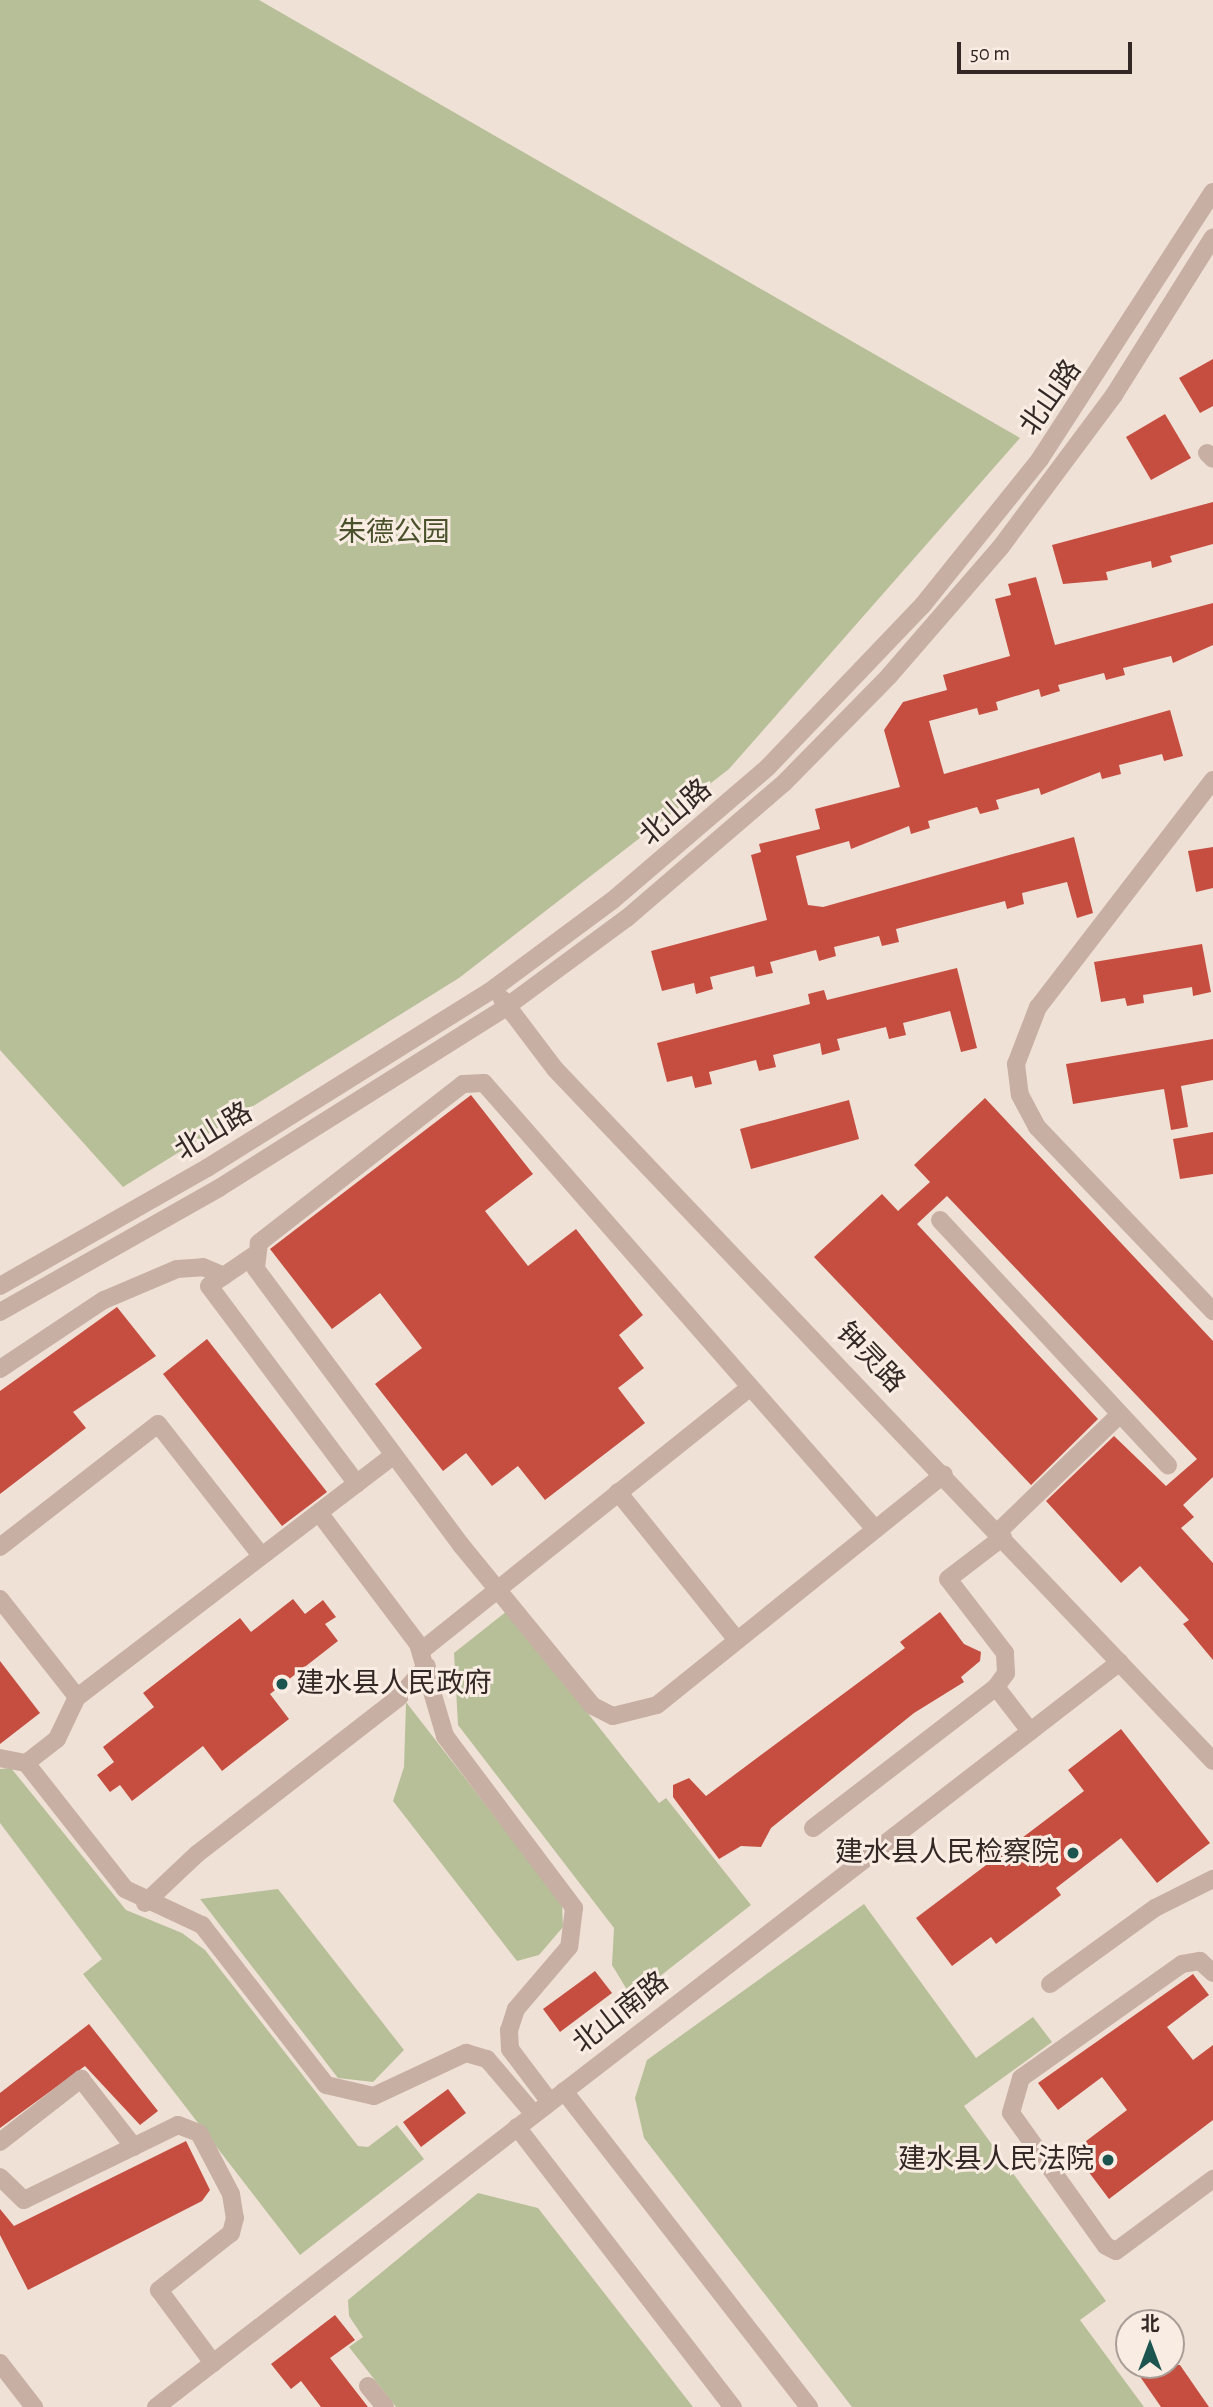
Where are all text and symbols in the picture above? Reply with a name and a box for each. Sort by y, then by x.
scale bar [961,28,1136,72]
text: 50 m [970,43,1010,64]
street label: 北山路 [1013,354,1089,442]
park label: 朱德公园 [338,516,450,550]
street label: 北山路 [633,773,719,853]
street label: 北山路 [169,1096,259,1168]
street label: 钟灵路 [829,1316,911,1400]
place label: 建水县人民政府 [296,1667,492,1701]
marker: 建水县人民政府 [274,1676,290,1692]
place label: 建水县人民检察院 [835,1836,1059,1870]
marker: 建水县人民检察院 [1065,1845,1081,1861]
street label: 北山南路 [567,1965,675,2061]
place label: 建水县人民法院 [898,2143,1094,2177]
marker: 建水县人民法院 [1100,2152,1116,2168]
north arrow [1115,2309,1185,2379]
text: 北 [1140,2315,1160,2334]

